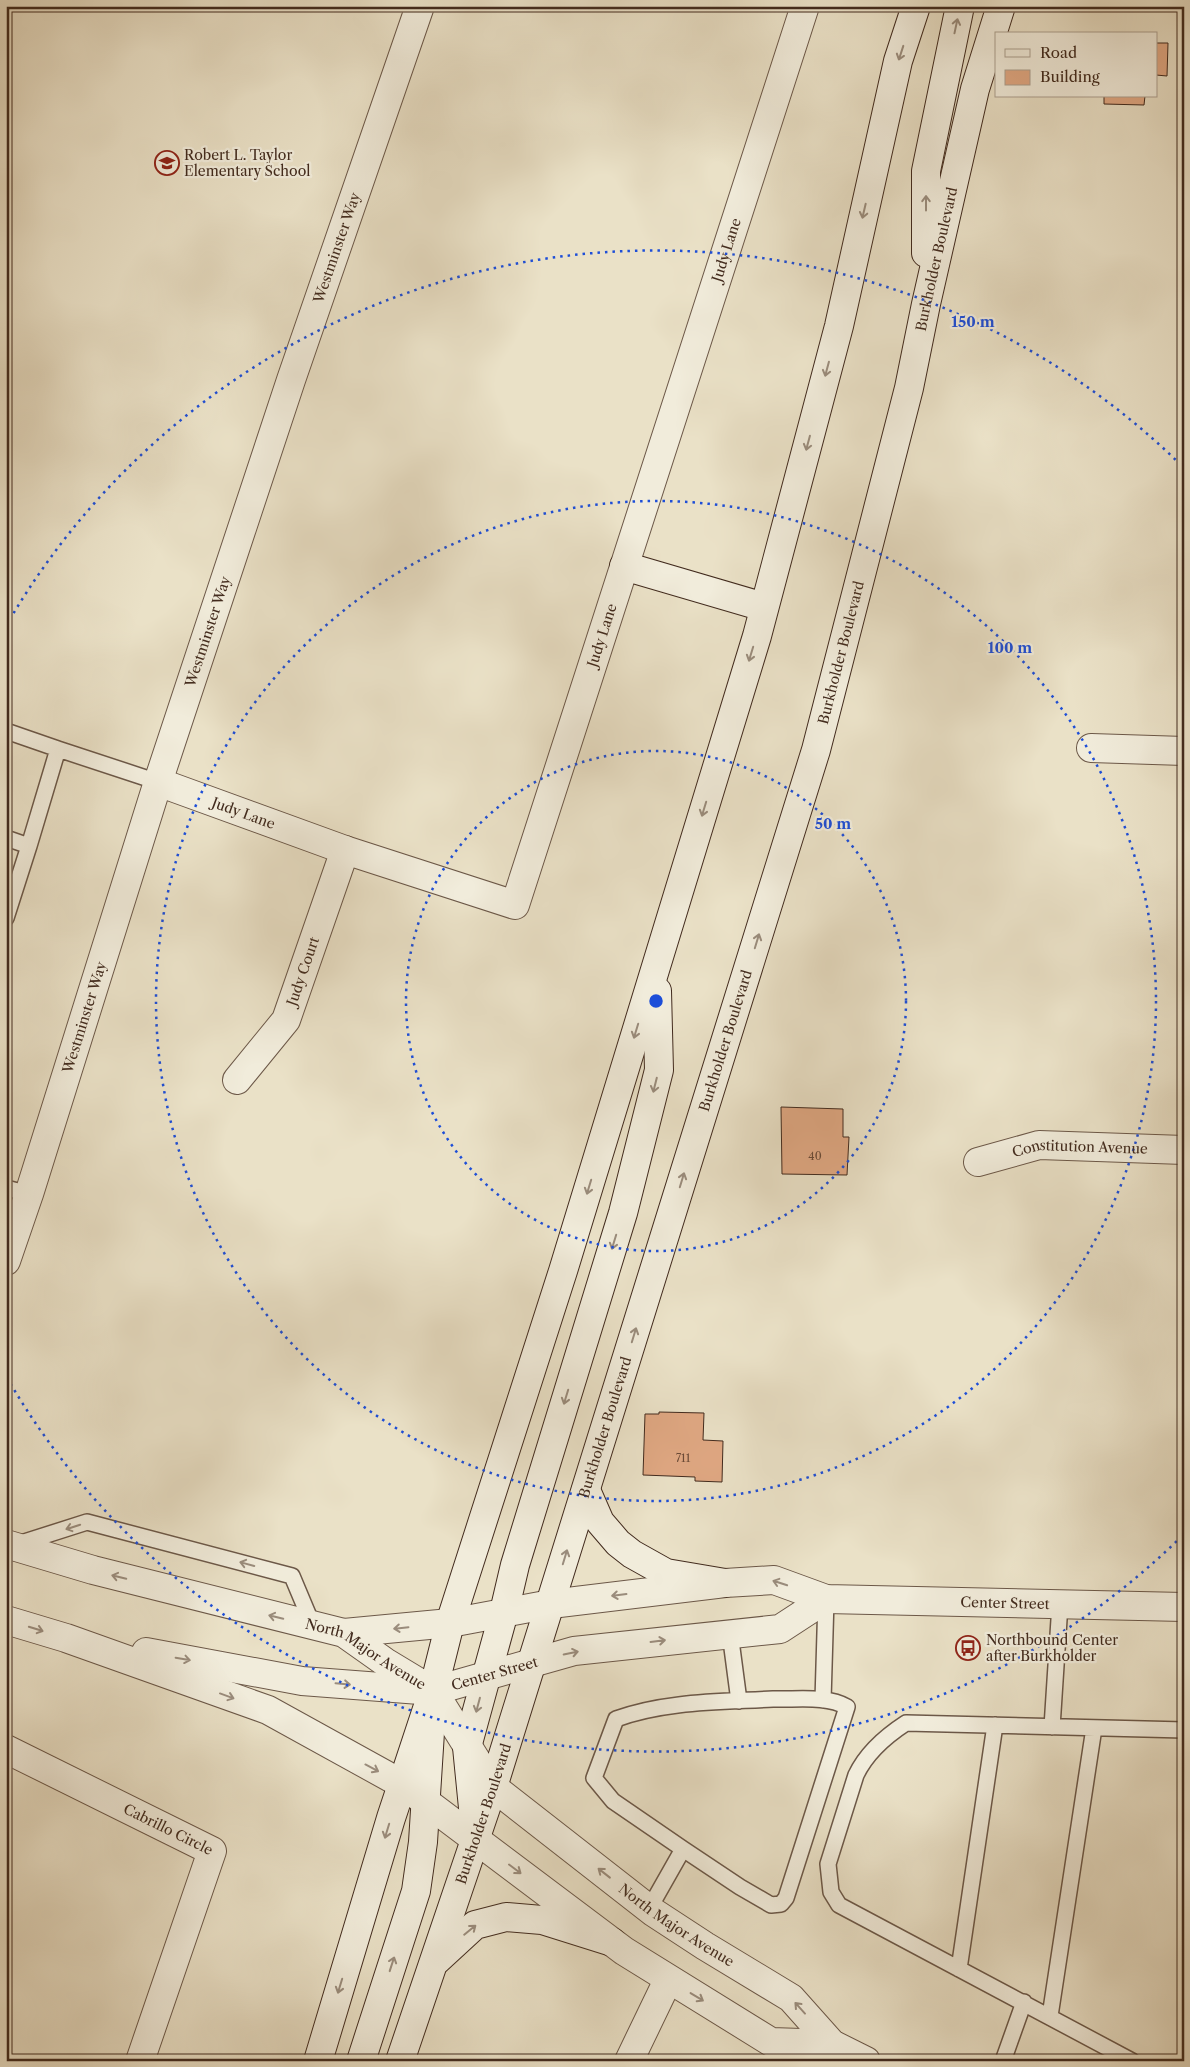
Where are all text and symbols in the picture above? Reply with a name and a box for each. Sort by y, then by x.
one-way arrow [952,19,961,35]
legend [995,32,1158,98]
text: Road [1040,43,1077,62]
one-way arrow [895,44,905,60]
text: Building [1040,67,1100,86]
place label: Robert L. Taylor Elementary School [184,146,310,180]
school or university icon: Robert L. Taylor Elementary School [154,150,180,176]
street label: Burkholder Boulevard [912,185,961,333]
street label: Westminster Way [309,190,364,306]
one-way arrow [921,195,931,212]
one-way arrow [859,203,868,219]
street label: Judy Lane [707,216,745,286]
text: 150 m [951,312,995,331]
one-way arrow [822,361,831,377]
one-way arrow [802,435,812,451]
street label: Westminster Way [181,574,235,690]
street label: Burkholder Boulevard [814,579,868,726]
street label: Judy Lane [583,601,621,671]
text: 100 m [988,638,1032,657]
one-way arrow [746,645,756,661]
street label: Judy Lane [207,793,278,833]
one-way arrow [698,801,708,817]
text: 50 m [815,814,851,833]
one-way arrow [752,933,762,949]
street label: Judy Court [282,934,323,1010]
street label: Westminster Way [58,959,110,1076]
street label: Burkholder Boulevard [695,967,756,1114]
centre of rings [647,992,665,1010]
one-way arrow [631,1023,641,1039]
one-way arrow [650,1076,659,1092]
street label: Constitution Avenue [1010,1136,1148,1161]
house number: 40 [808,1149,822,1163]
one-way arrow [678,1172,688,1188]
one-way arrow [583,1178,593,1194]
one-way arrow [609,1234,618,1249]
one-way arrow [630,1328,639,1343]
street label: Burkholder Boulevard [575,1354,636,1500]
one-way arrow [561,1389,571,1405]
house number: 711 [676,1451,691,1465]
one-way arrow [66,1523,81,1532]
one-way arrow [560,1549,570,1565]
one-way arrow [239,1559,255,1568]
one-way arrow [111,1572,127,1581]
one-way arrow [772,1577,788,1587]
one-way arrow [611,1590,627,1600]
street label: Center Street [960,1593,1050,1613]
one-way arrow [269,1612,285,1621]
street label: North Major Avenue [304,1615,429,1694]
one-way arrow [393,1623,409,1633]
one-way arrow [28,1624,44,1634]
place label: Northbound Center after Burkholder [986,1631,1118,1665]
bus stop icon: Northbound Center after Burkholder [955,1635,981,1661]
one-way arrow [649,1636,665,1646]
one-way arrow [562,1647,578,1657]
street label: Center Street [449,1653,540,1694]
one-way arrow [175,1655,191,1665]
one-way arrow [335,1680,351,1689]
one-way arrow [219,1692,235,1701]
one-way arrow [473,1696,483,1712]
street label: Burkholder Boulevard [452,1741,515,1886]
one-way arrow [364,1764,379,1773]
street label: Cabrillo Circle [120,1800,216,1859]
one-way arrow [382,1822,392,1838]
one-way arrow [508,1864,522,1874]
one-way arrow [598,1868,611,1879]
street label: North Major Avenue [615,1880,738,1971]
one-way arrow [463,1925,477,1935]
one-way arrow [388,1957,397,1973]
one-way arrow [335,1978,345,1994]
one-way arrow [690,1993,704,2003]
one-way arrow [794,2001,805,2014]

